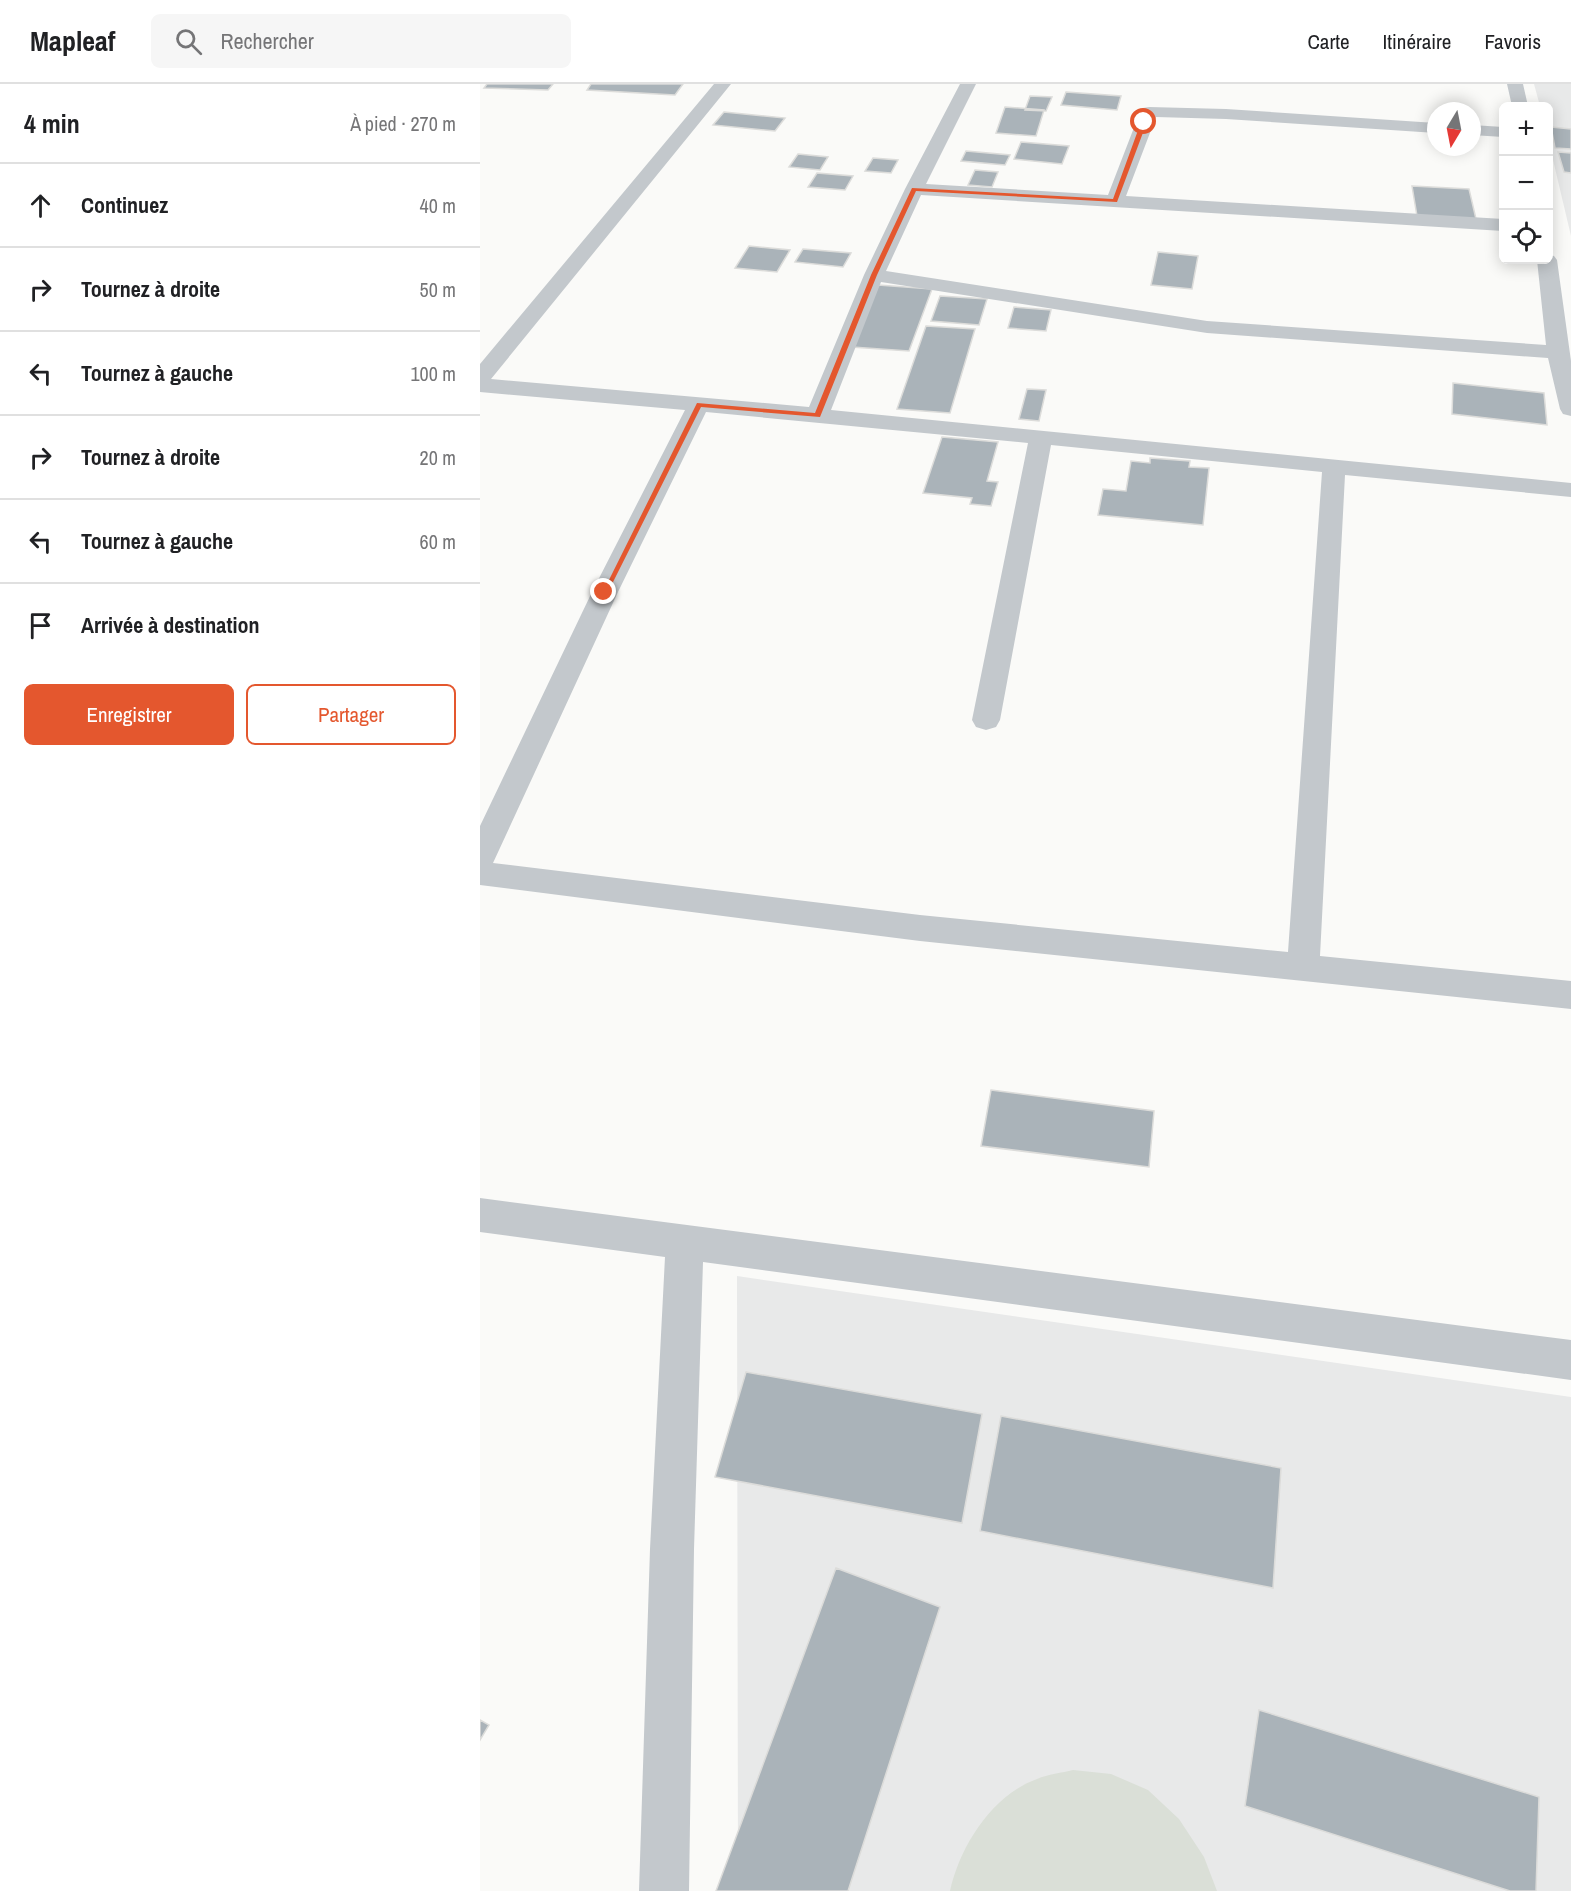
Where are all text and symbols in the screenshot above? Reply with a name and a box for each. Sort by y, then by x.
search box [151,14,571,68]
text: Mapleaf [30,22,115,60]
icon: search [172,25,205,58]
text: Rechercher [220,26,314,56]
text: Carte [1307,27,1350,56]
text: Itinéraire [1383,27,1451,56]
text: Favoris [1484,27,1541,56]
north arrow [1427,102,1481,156]
map controls [1499,102,1553,264]
button: + [1499,102,1553,156]
text: 4 min [24,106,80,141]
route start [1130,108,1156,134]
text: À pied · 270 m [350,110,456,137]
button: − [1499,156,1553,210]
icon: ahead [24,189,57,222]
text: Continuez [81,190,168,220]
text: 40 m [420,192,456,219]
button: locate [1499,210,1553,264]
icon: right [24,273,57,306]
text: Tournez à droite [81,274,220,304]
text: 50 m [420,276,456,303]
icon: left [24,357,57,390]
text: Tournez à gauche [81,358,233,388]
text: 100 m [410,360,456,387]
icon: right [24,441,57,474]
text: Tournez à droite [81,442,220,472]
text: 20 m [420,444,456,471]
icon: left [24,525,57,558]
text: Tournez à gauche [81,526,233,556]
text: 60 m [420,528,456,555]
route end [590,578,616,604]
icon: arrive [24,609,57,642]
text: Arrivée à destination [81,610,259,640]
button: Enregistrer [24,684,234,745]
button: Partager [246,684,456,745]

